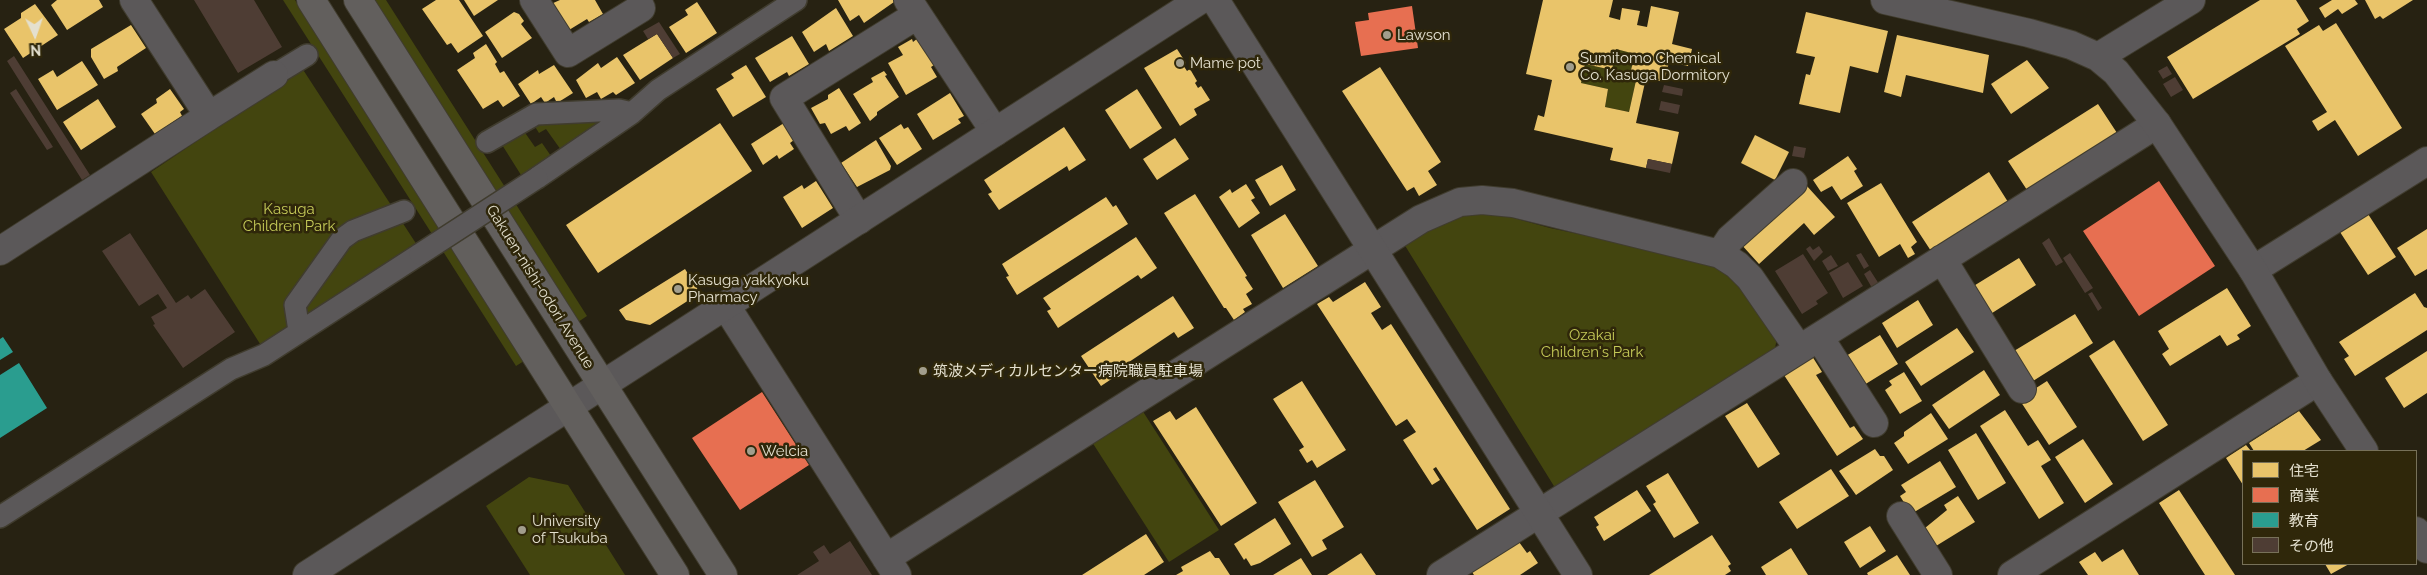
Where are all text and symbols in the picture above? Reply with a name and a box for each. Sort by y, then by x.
north arrow [10,10,60,60]
place label: Lawson [1397,26,1451,44]
marker: Lawson [1381,29,1393,41]
text: N [30,42,42,58]
place label: Sumitomo Chemical Co. Kasuga Dormitory [1580,49,1730,84]
place label: Mame pot [1190,54,1261,72]
marker: Mame pot [1174,57,1186,69]
marker: Sumitomo Chemical Co. Kasuga Dormitory [1564,61,1576,73]
park label: Kasuga Children Park [243,200,335,235]
street label: Gakuen-nishi-odori Avenue [482,202,598,372]
place label: Kasuga yakkyoku Pharmacy [688,271,809,306]
marker: Kasuga yakkyoku Pharmacy [672,283,684,295]
park label: Ozakai Children's Park [1541,326,1643,361]
place label: 筑波メディカルセンター病院職員駐車場 [933,362,1203,380]
marker: 筑波メディカルセンター病院職員駐車場 [917,365,929,377]
place label: Welcia [761,442,808,460]
marker: Welcia [745,445,757,457]
legend [2242,450,2417,565]
text: 住宅 [2289,462,2319,480]
text: 商業 [2289,487,2319,505]
place label: University of Tsukuba [532,512,608,547]
text: 教育 [2289,512,2319,530]
marker: University of Tsukuba [516,524,528,536]
text: その他 [2289,537,2334,555]

